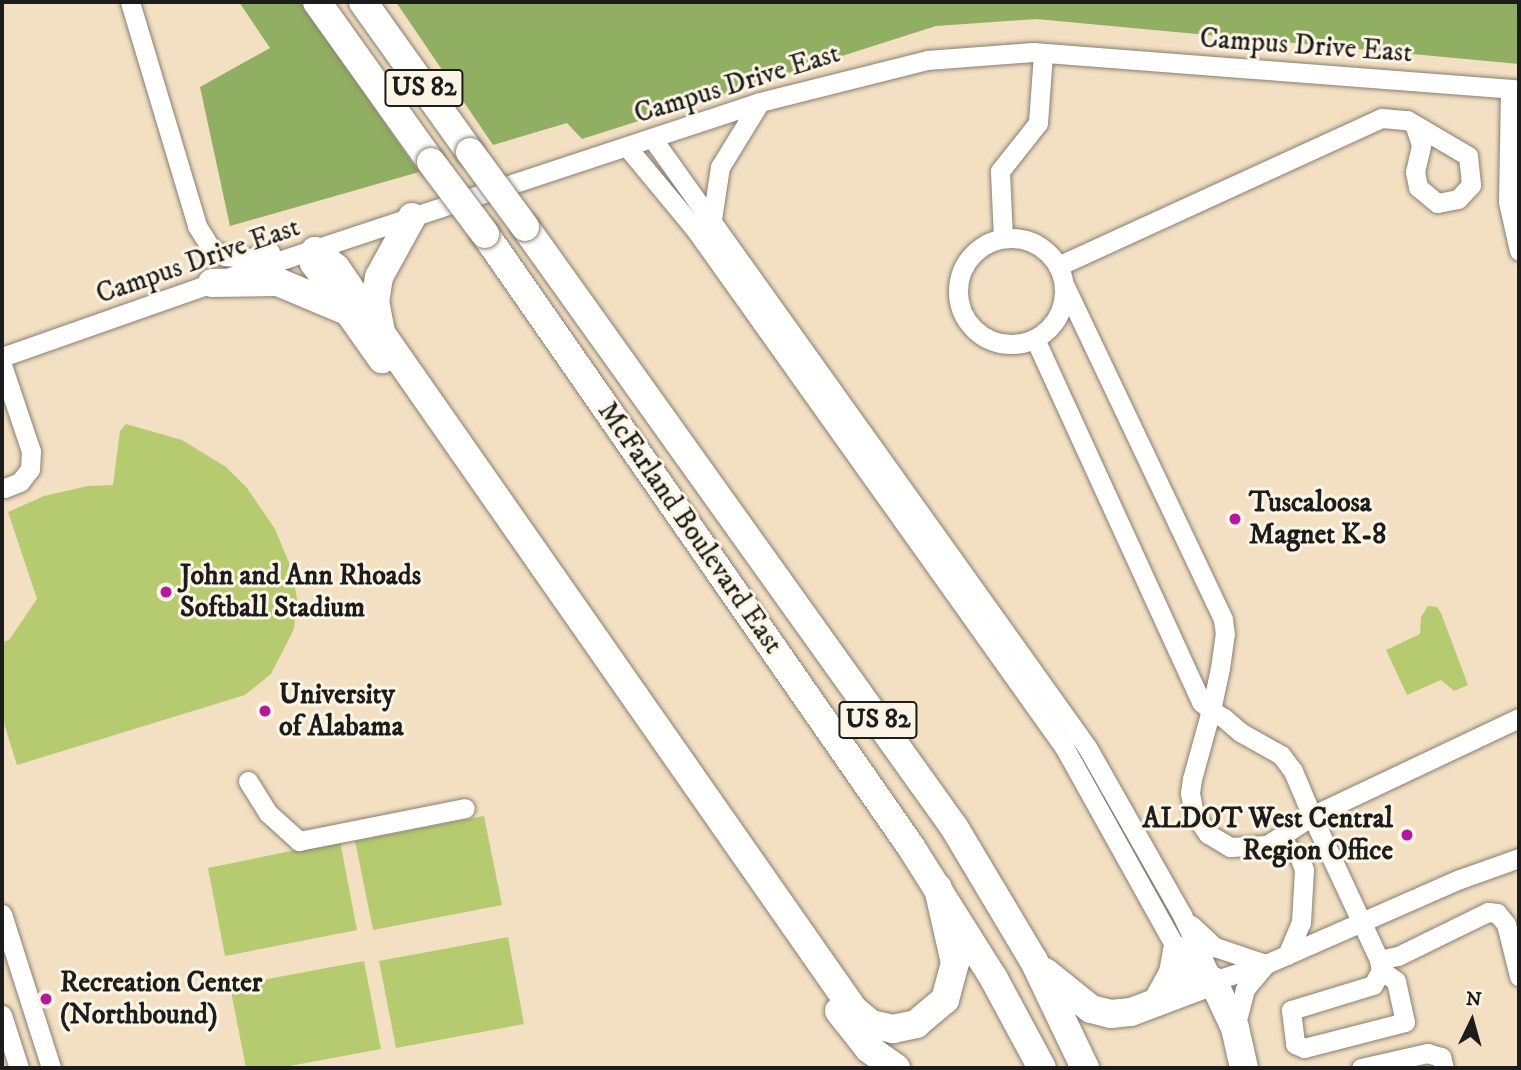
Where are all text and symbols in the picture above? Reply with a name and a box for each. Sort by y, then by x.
street label: Campus Drive East [1199,22,1413,70]
street label: Campus Drive East [630,37,844,131]
road number: US 82 [384,66,464,110]
street label: Campus Drive East [92,210,304,312]
street label: McFarland Boulevard East [590,396,790,660]
place label: Tuscaloosa Magnet K-8 [1249,486,1386,552]
marker: Tuscaloosa Magnet K-8 [1227,511,1243,527]
place label: John and Ann Rhoads Softball Stadium [180,559,421,625]
marker: John and Ann Rhoads Softball Stadium [158,584,174,600]
place label: University of Alabama [279,678,404,744]
road number: US 82 [838,698,918,742]
marker: University of Alabama [257,703,273,719]
place label: ALDOT West Central Region Office [1142,802,1393,868]
marker: ALDOT West Central Region Office [1399,827,1415,843]
place label: Recreation Center (Northbound) [60,966,262,1032]
north arrow [1437,986,1507,1056]
text: N [1465,987,1483,1012]
marker: Recreation Center (Northbound) [38,991,54,1007]

